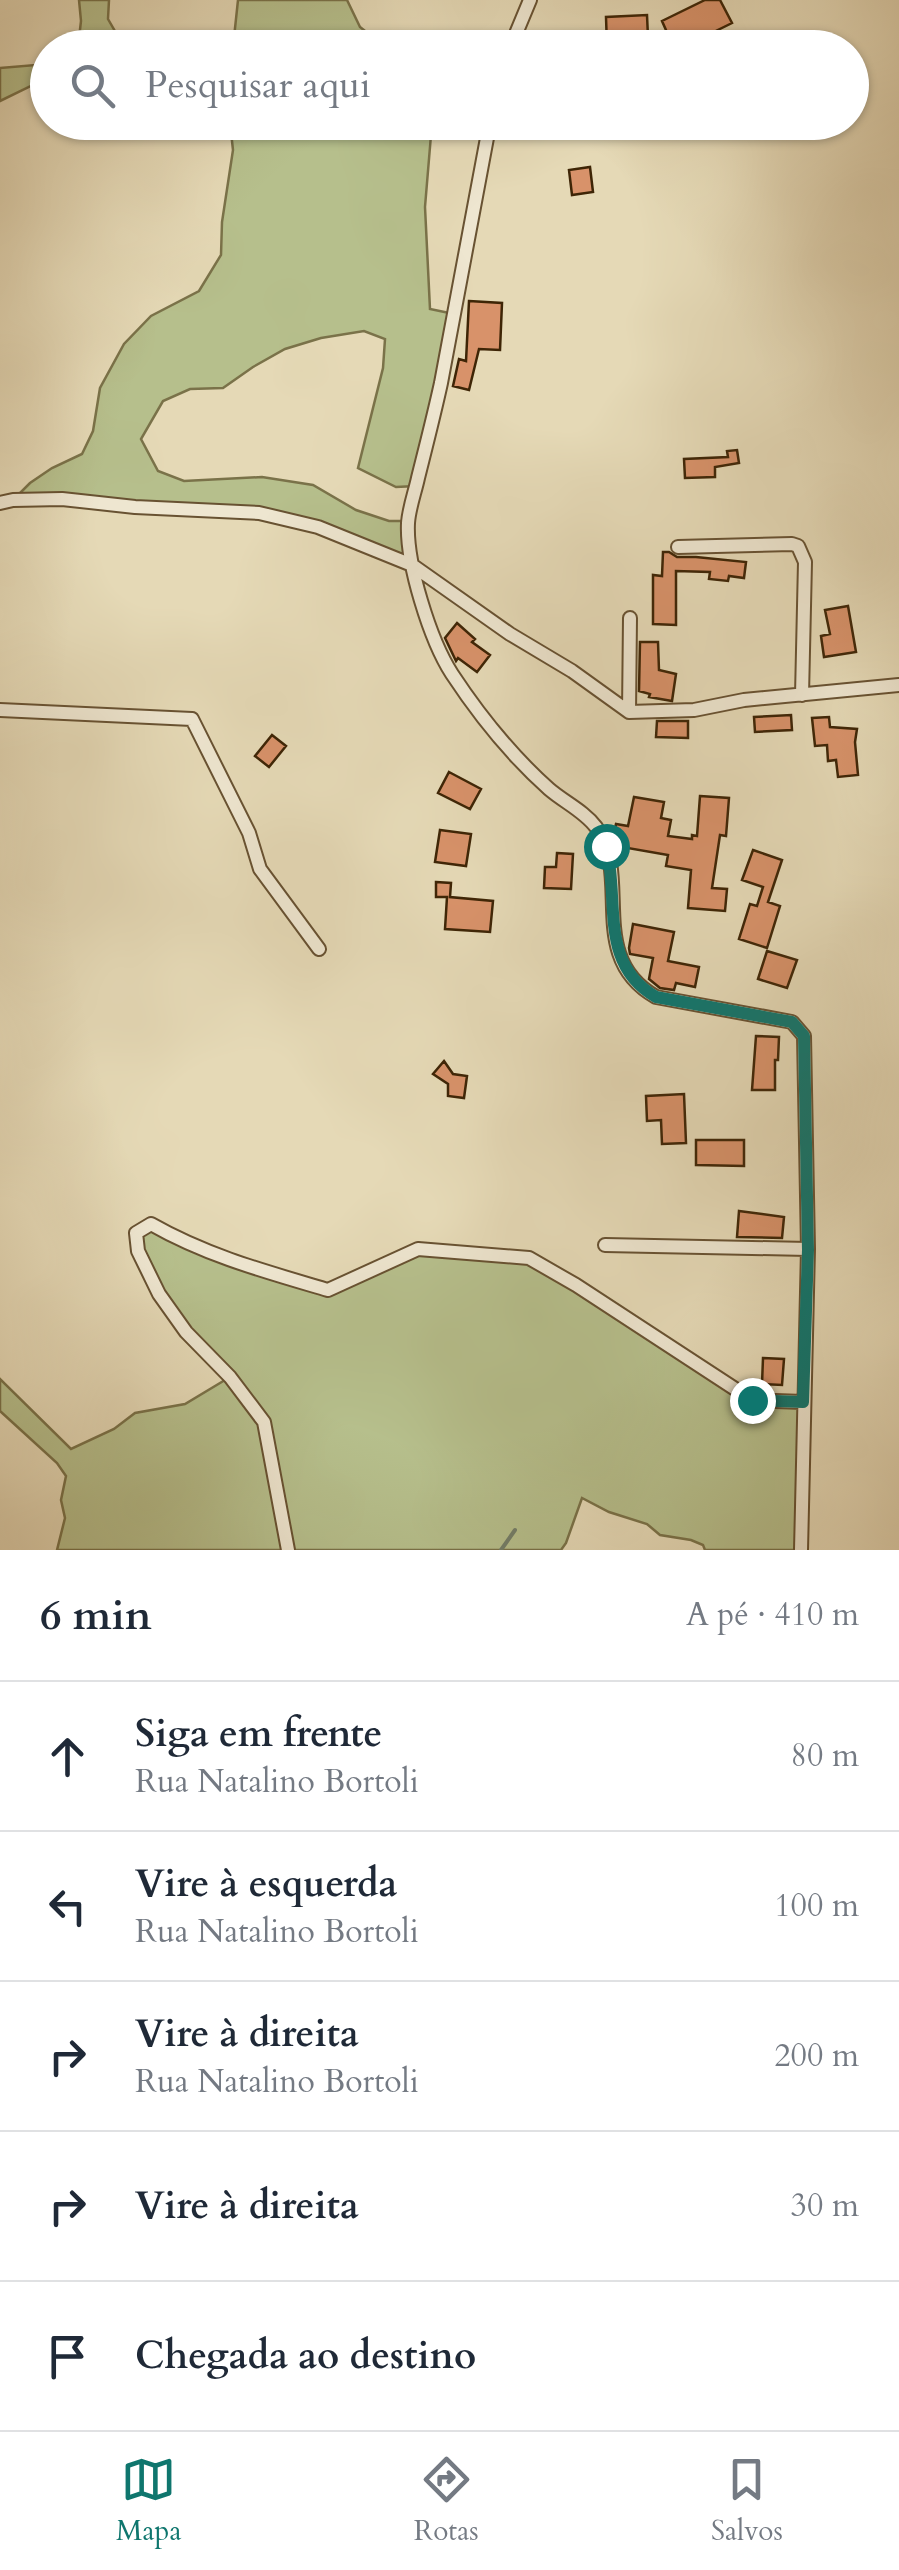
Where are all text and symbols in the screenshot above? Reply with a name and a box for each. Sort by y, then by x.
search box [30,30,869,140]
icon: search [65,58,120,113]
text: Pesquisar aqui [145,59,371,111]
route start [584,824,630,870]
route end [730,1378,776,1424]
text: 6 min [40,1587,152,1644]
text: A pé · 410 m [686,1593,859,1637]
text: Siga em frente [135,1708,382,1760]
icon: ahead [40,1729,95,1784]
text: 80 m [791,1734,859,1778]
text: Rua Natalino Bortoli [135,1760,419,1804]
text: Vire à esquerda [135,1858,397,1910]
icon: left [40,1879,95,1934]
text: 100 m [774,1884,859,1928]
text: Rua Natalino Bortoli [135,1910,419,1954]
text: Vire à direita [135,2008,359,2060]
icon: right [40,2029,95,2084]
text: 200 m [774,2034,859,2078]
text: Rua Natalino Bortoli [135,2060,419,2104]
icon: right [40,2179,95,2234]
text: Vire à direita [135,2180,359,2232]
text: 30 m [791,2184,859,2228]
icon: arrive [40,2329,95,2384]
text: Chegada ao destino [135,2330,476,2382]
tab: Mapa [116,2452,182,2550]
tab: Rotas [414,2452,479,2550]
tab: Salvos [711,2452,783,2550]

